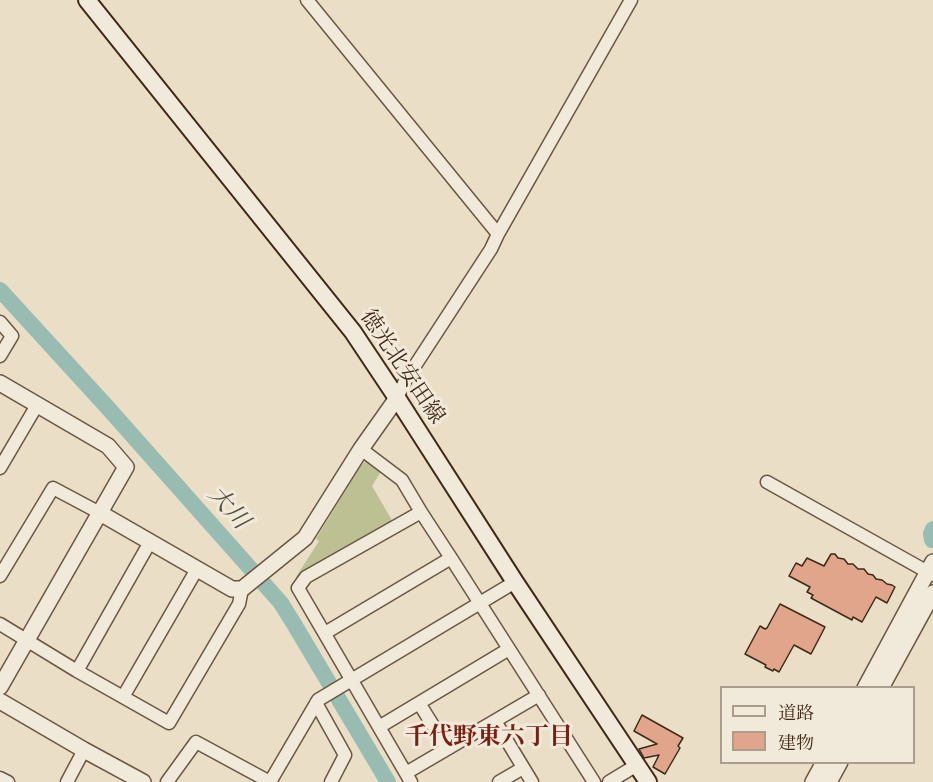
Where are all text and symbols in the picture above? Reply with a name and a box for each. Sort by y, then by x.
street label: 徳光北安田線 [354,305,450,429]
water label: 大川 [201,481,255,535]
legend [720,686,915,764]
text: 道路 [778,701,814,724]
district label: 千代野東六丁目 [405,723,573,751]
text: 建物 [778,731,814,754]

